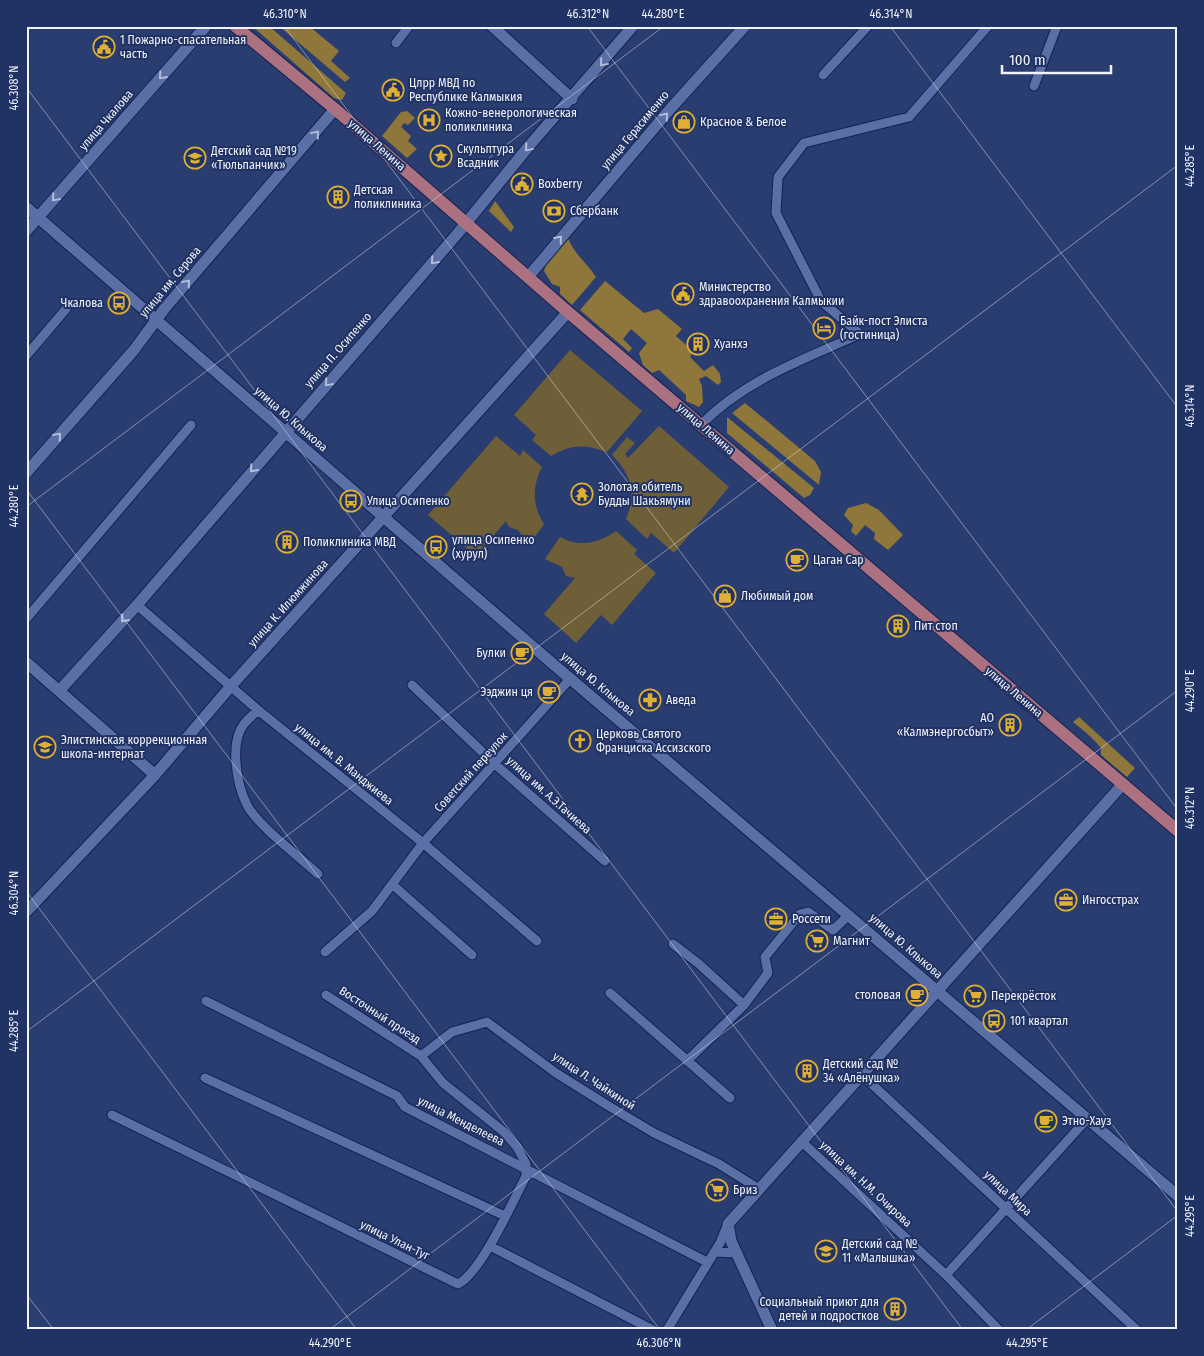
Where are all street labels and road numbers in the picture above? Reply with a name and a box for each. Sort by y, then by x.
street label: улица Чкалова [76,87,136,153]
street label: улица Герасименко [598,88,672,172]
street label: улица Ленина [346,116,408,174]
street label: улица им. Серова [136,244,204,320]
street label: улица П. Осипенко [302,310,374,390]
street label: улица Ю. Клыкова [252,384,330,455]
street label: улица Ленина [675,400,737,458]
street label: улица К. Илюмжинова [245,556,331,650]
street label: улица Ю. Клыкова [558,649,638,719]
street label: улица Ленина [982,664,1046,720]
street label: улица им. В. Манджиева [292,720,396,808]
street label: Советский переулок [431,729,511,815]
street label: улица им. А.Э.Тачиева [504,753,594,837]
street label: улица Ю. Клыкова [867,911,945,982]
street label: Восточный проезд [337,983,423,1047]
street label: улица Л. Чайкиной [550,1049,638,1113]
street label: улица Менделеева [415,1093,507,1149]
street label: улица им. Н.М. Очирова [817,1138,915,1230]
street label: улица Мира [981,1167,1035,1219]
street label: улица Улан-Туг [358,1217,432,1263]

